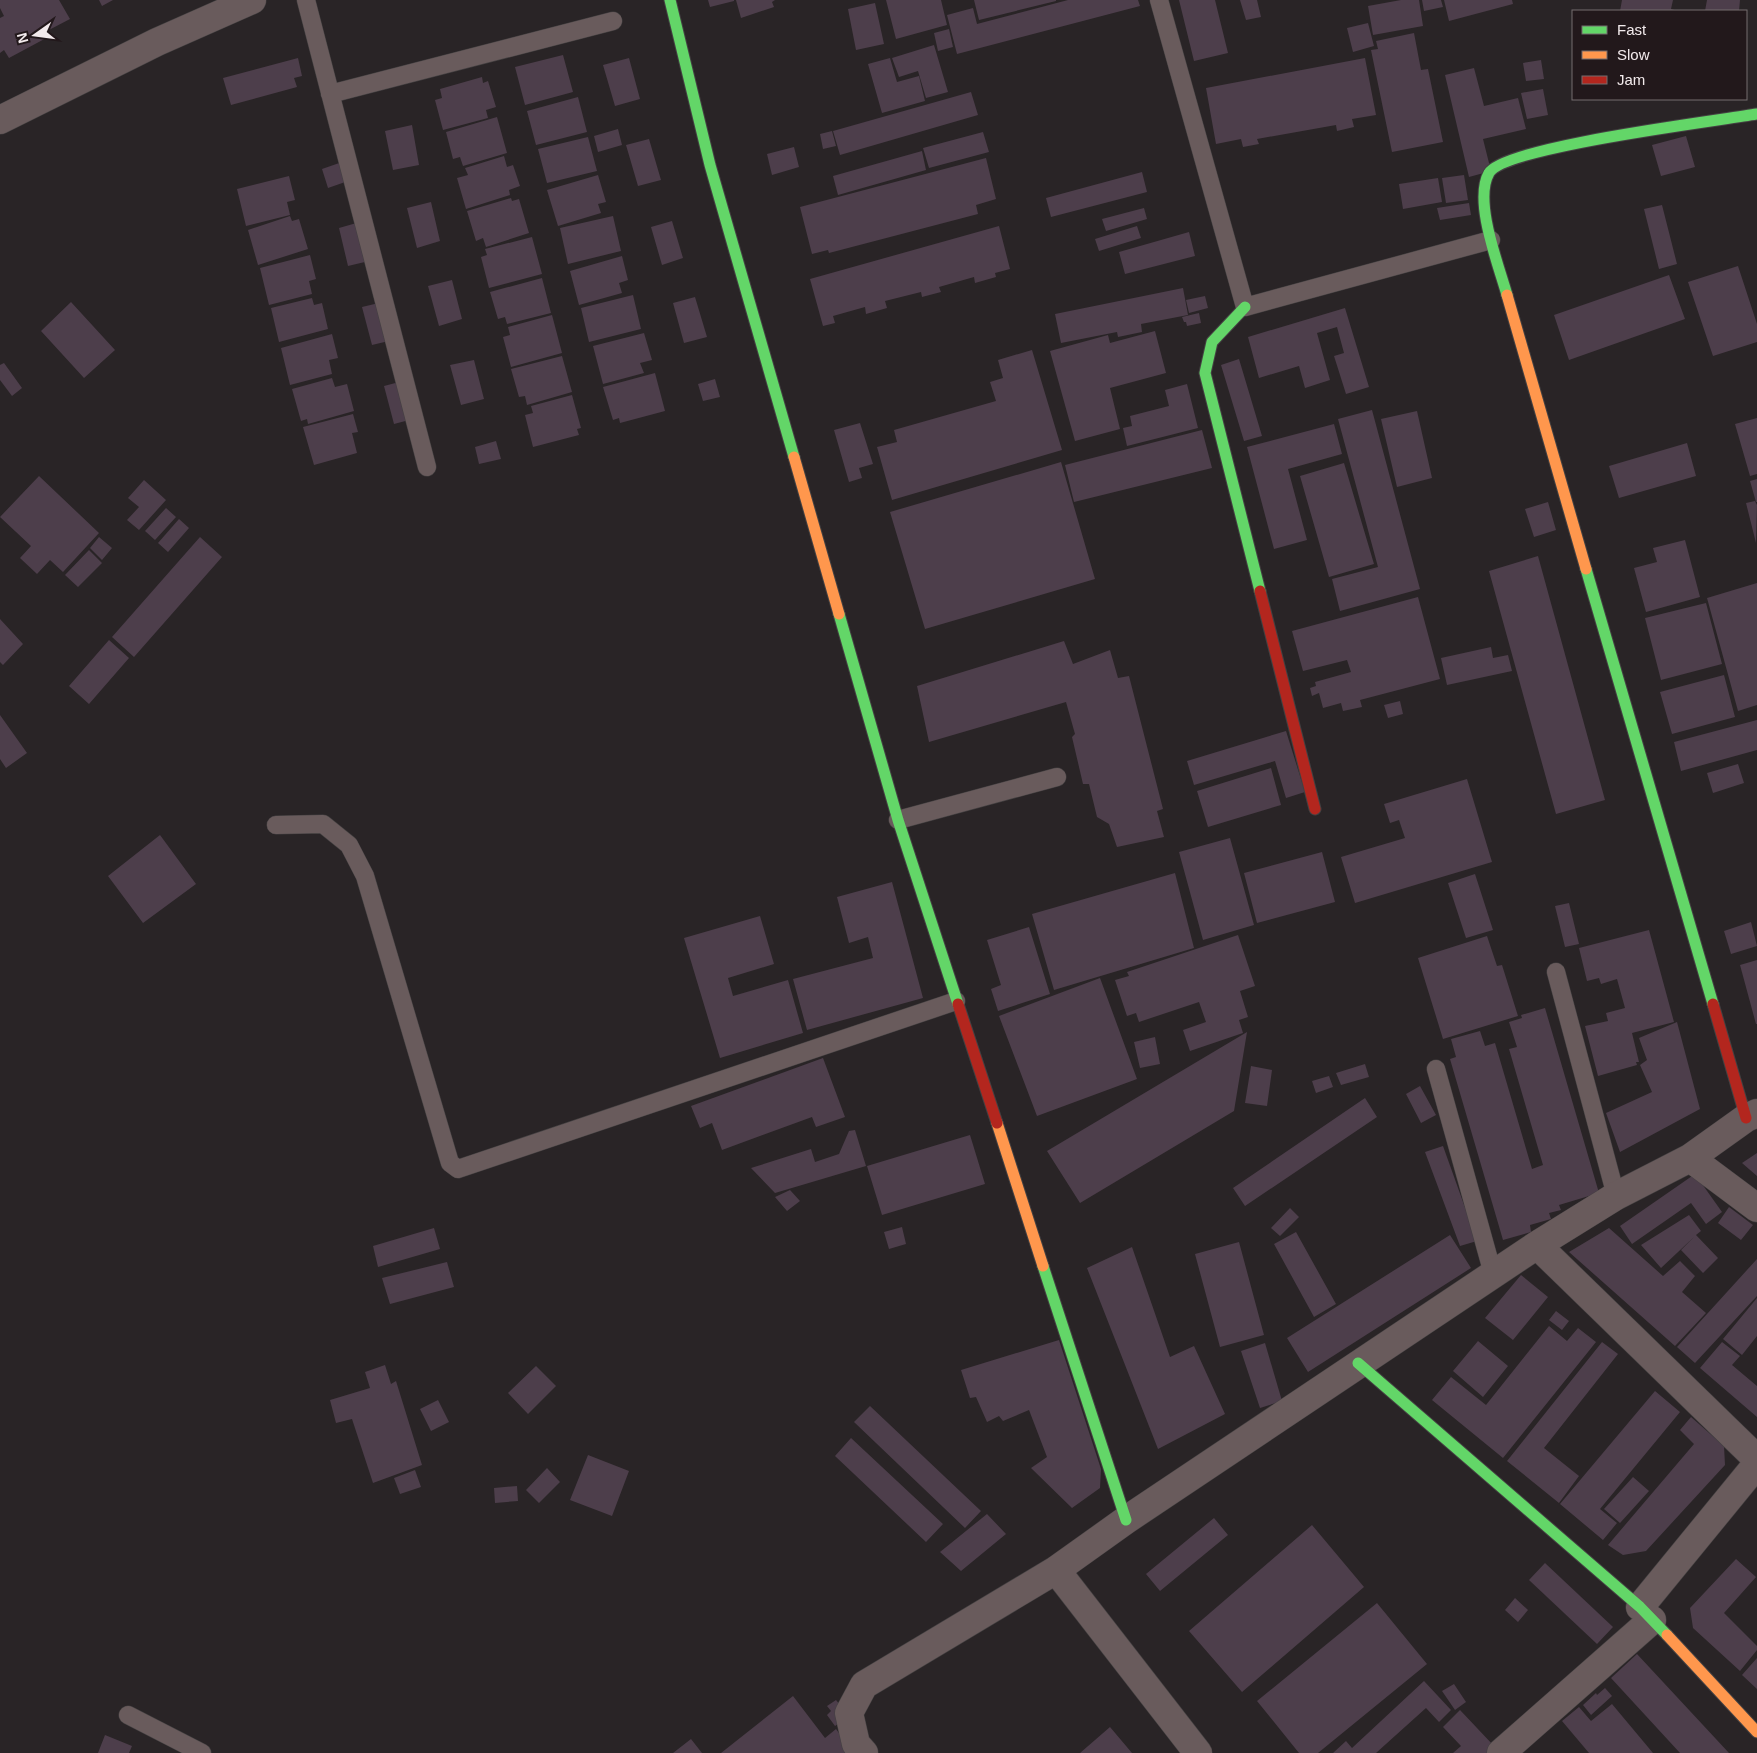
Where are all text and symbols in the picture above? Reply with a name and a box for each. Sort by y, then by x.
north arrow [10,10,60,60]
legend [1572,10,1747,100]
text: Fast [1617,21,1647,38]
text: N [13,31,31,45]
text: Slow [1617,46,1650,63]
text: Jam [1617,71,1645,88]

